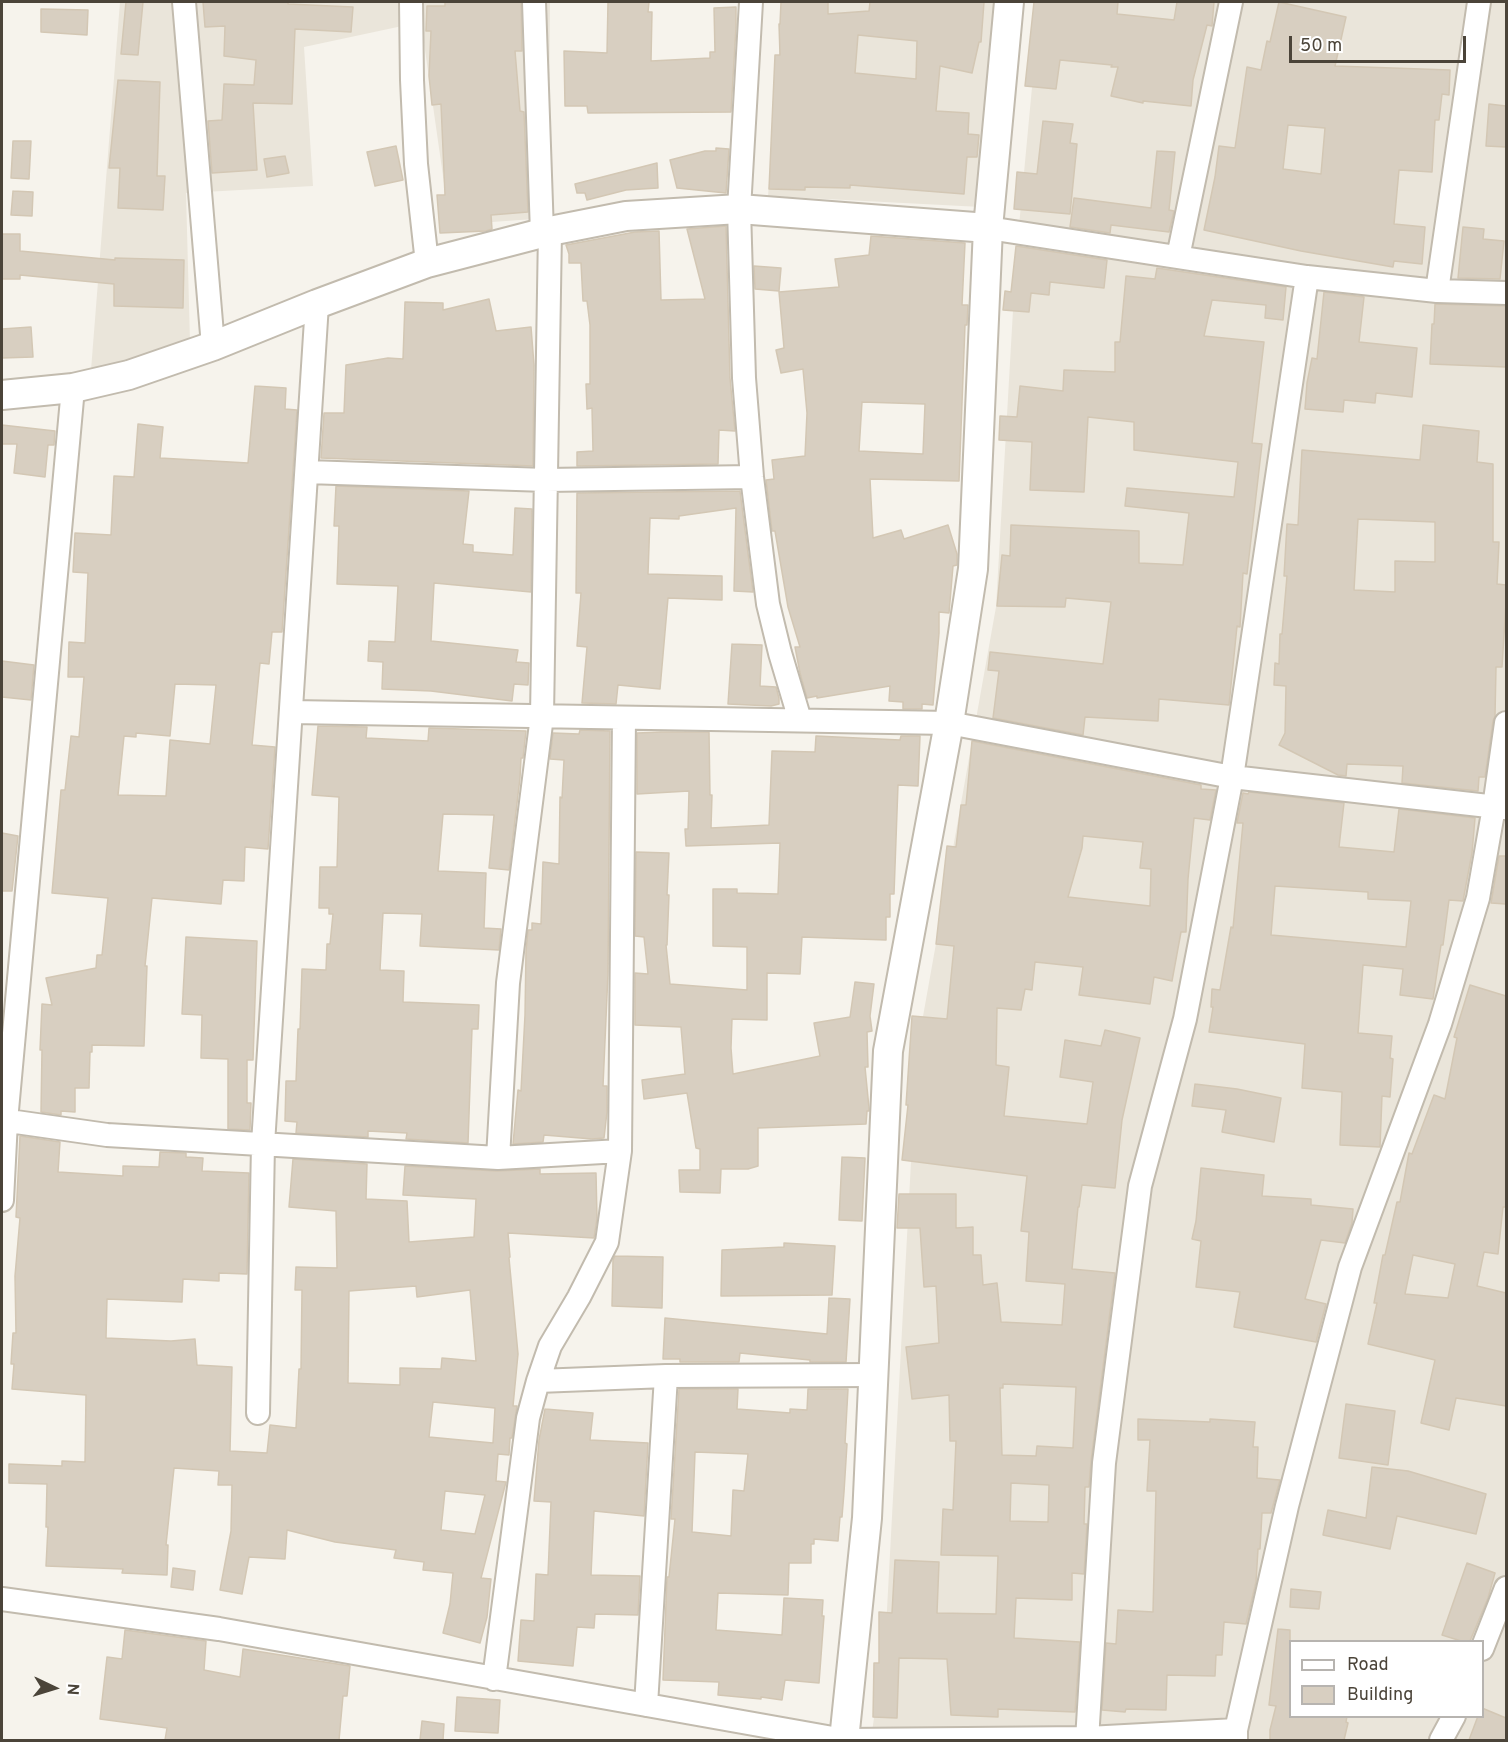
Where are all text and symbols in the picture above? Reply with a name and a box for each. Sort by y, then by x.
scale bar [1292,24,1469,62]
text: 50 m [1300,35,1342,58]
legend [1289,1640,1484,1718]
text: Road [1347,1654,1389,1677]
north arrow [24,1658,84,1718]
text: N [62,1683,82,1696]
text: Building [1347,1684,1413,1707]

